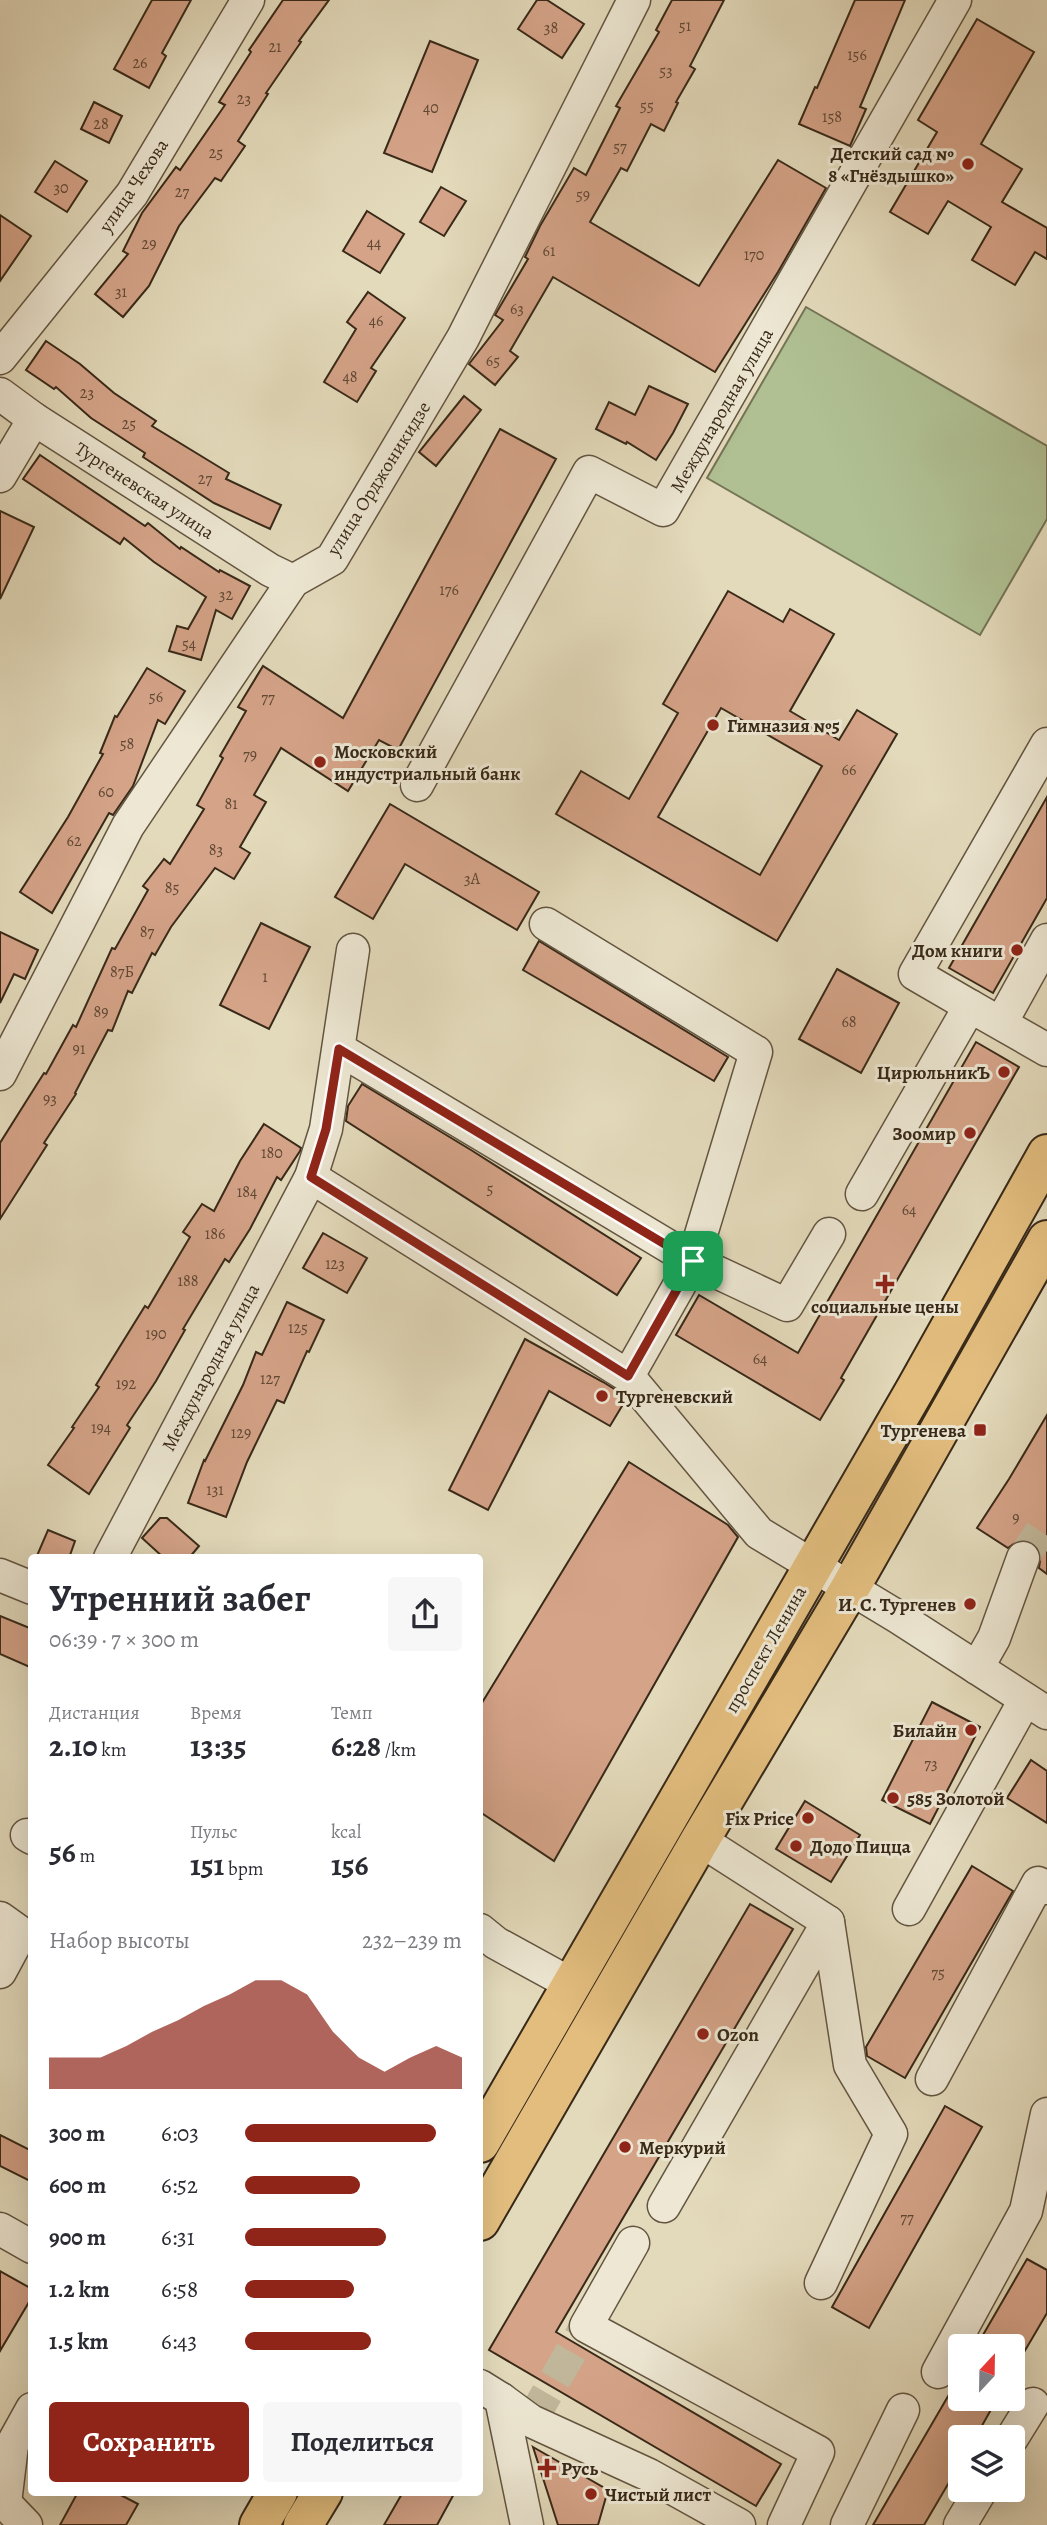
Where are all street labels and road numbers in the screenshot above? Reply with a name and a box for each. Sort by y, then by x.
street label: улица Чехова [92,133,175,238]
street label: Международная улица [664,323,780,498]
street label: улица Орджоникидзе [320,396,437,562]
street label: Тургеневская улица [70,436,219,546]
street label: Международная улица [156,1279,266,1456]
street label: проспект Ленина [719,1581,813,1718]

